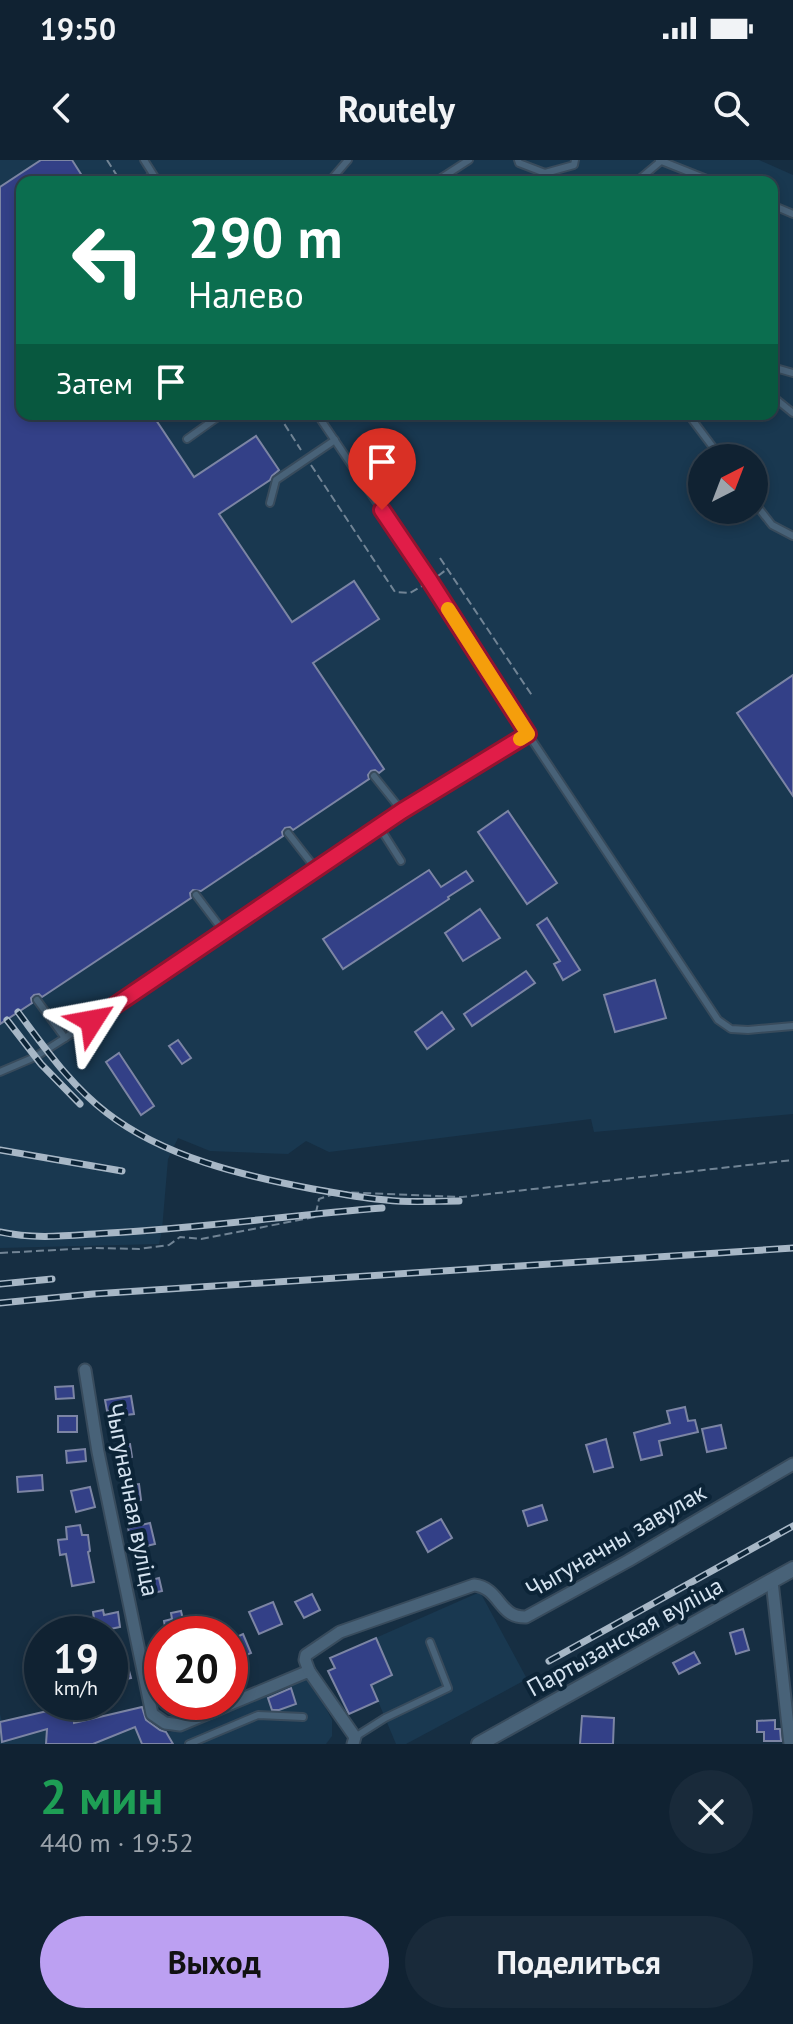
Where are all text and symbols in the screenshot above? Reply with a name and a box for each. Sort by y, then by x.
text: 19:50 [40,9,116,48]
text: Routely [338,85,455,132]
icon: back [40,86,84,130]
icon: search [709,86,753,130]
text: 290 m [188,201,343,273]
icon: left [56,208,160,312]
text: Налево [188,271,304,318]
icon: arrive [149,360,193,404]
text: Затем [56,363,133,402]
pin [348,428,416,510]
icon: arrive [360,440,404,484]
north arrow [688,444,768,524]
map controls [688,444,768,524]
position arrow [50,979,134,1063]
street label: Чыгуначная вуліца [99,1401,166,1599]
street label: Чыгуначны завулак [520,1476,712,1605]
street label: Партызанская вуліца [521,1570,728,1703]
speed limit sign: 20 [144,1616,248,1720]
text: 19 [53,1632,99,1684]
text: km/h [54,1675,98,1701]
text: 2 мин [40,1765,163,1827]
button: close [669,1770,753,1854]
text: 440 m · 19:52 [40,1826,194,1859]
button: Выход [40,1916,389,2008]
button: Поделиться [405,1916,753,2008]

